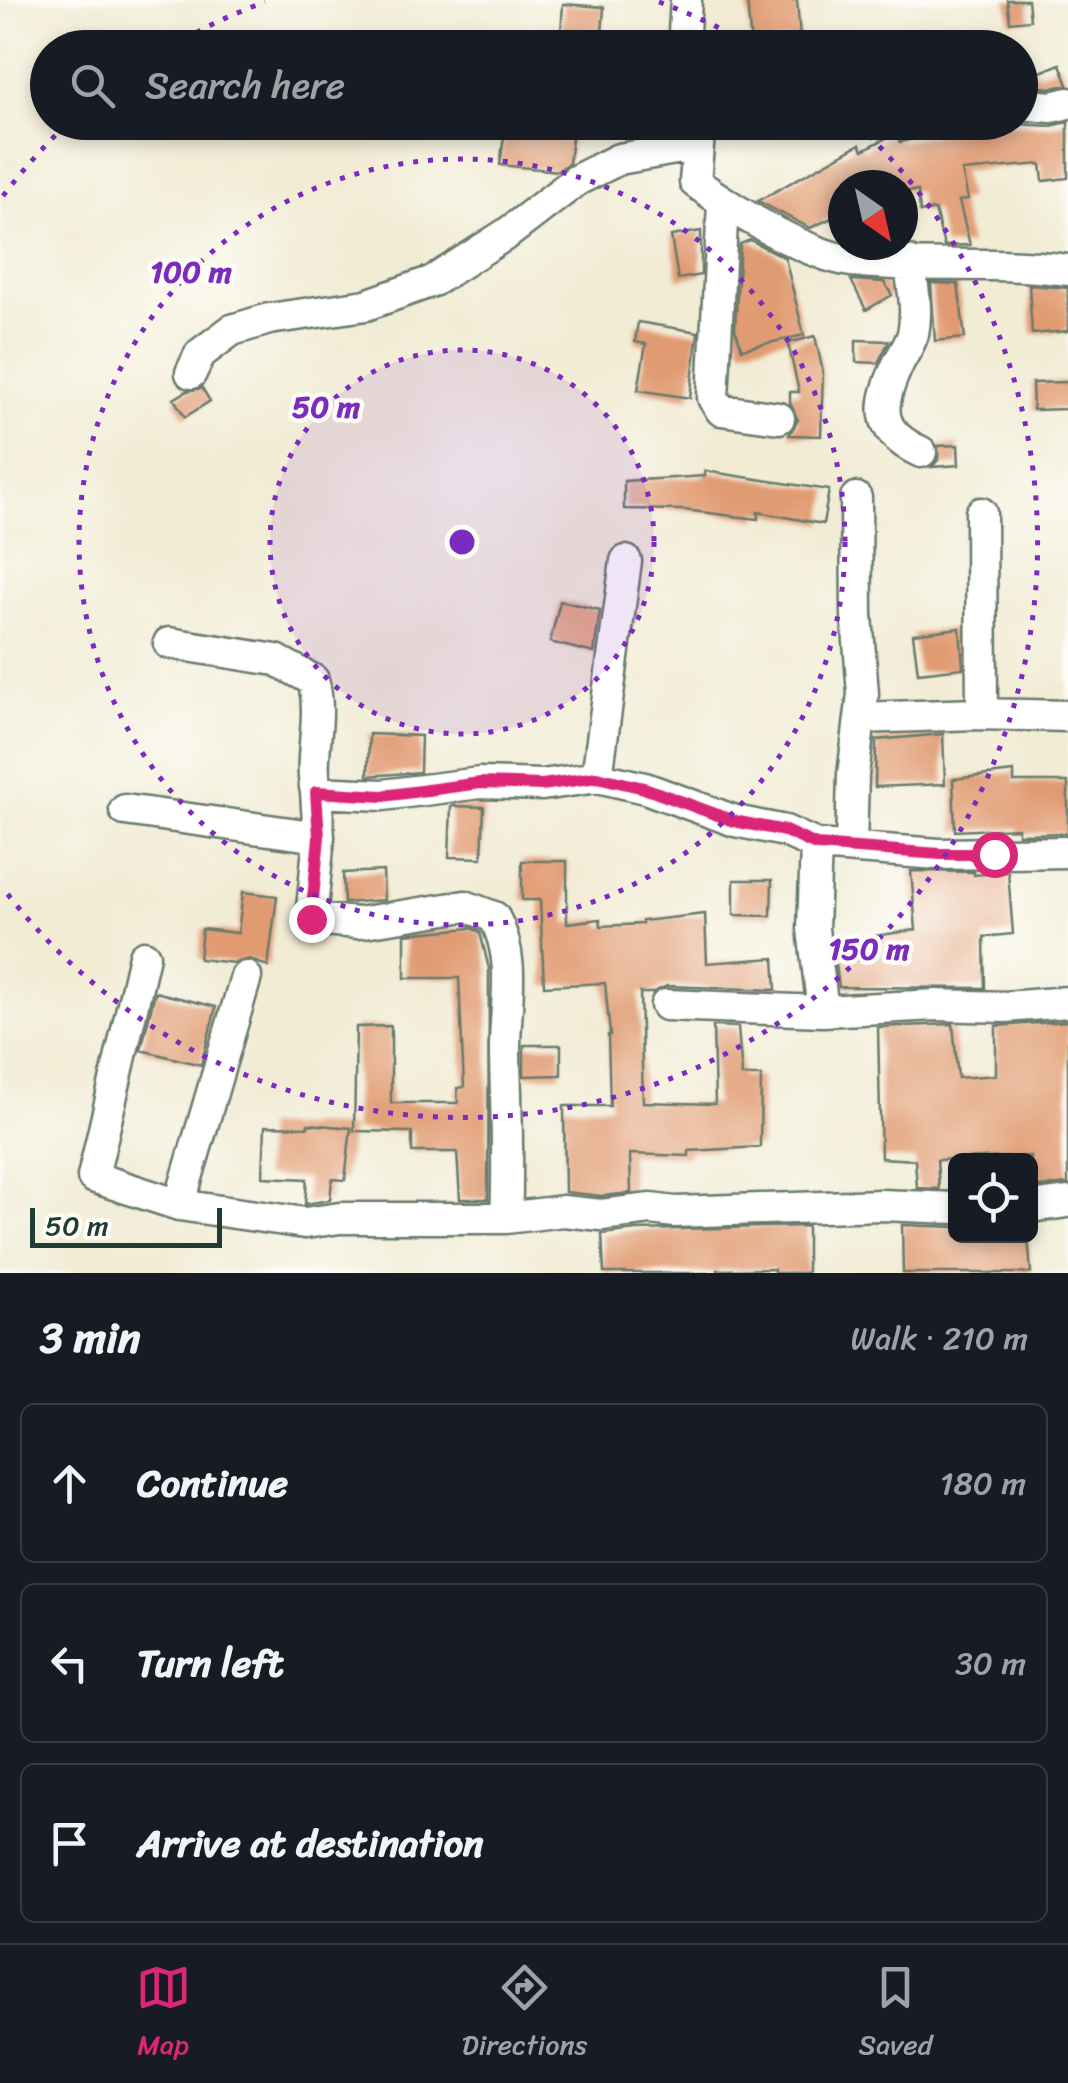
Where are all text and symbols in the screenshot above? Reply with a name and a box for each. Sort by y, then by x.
search box [30,30,1038,140]
text: Search here [145,52,345,119]
icon: search [65,58,120,113]
north arrow [828,170,918,260]
text: 100 m [150,245,232,299]
text: 50 m [292,380,360,434]
centre of rings [444,524,480,560]
route start [972,832,1018,878]
route end [289,897,335,943]
text: 150 m [829,922,910,976]
map controls [948,1153,1038,1243]
button: locate [948,1153,1038,1243]
text: 50 m [45,1201,109,1250]
scale bar [30,1203,222,1248]
text: 3 min [40,1301,140,1375]
text: Walk · 210 m [851,1310,1028,1367]
text: Continue [137,1450,288,1517]
text: 180 m [940,1455,1026,1512]
icon: ahead [42,1456,97,1511]
text: Turn left [137,1630,283,1697]
text: 30 m [955,1635,1026,1692]
icon: left [42,1636,97,1691]
text: Arrive at destination [137,1810,484,1877]
icon: arrive [42,1816,97,1871]
tab: Map [136,1960,191,2069]
tab: Directions [462,1960,587,2069]
tab: Saved [859,1960,932,2069]

